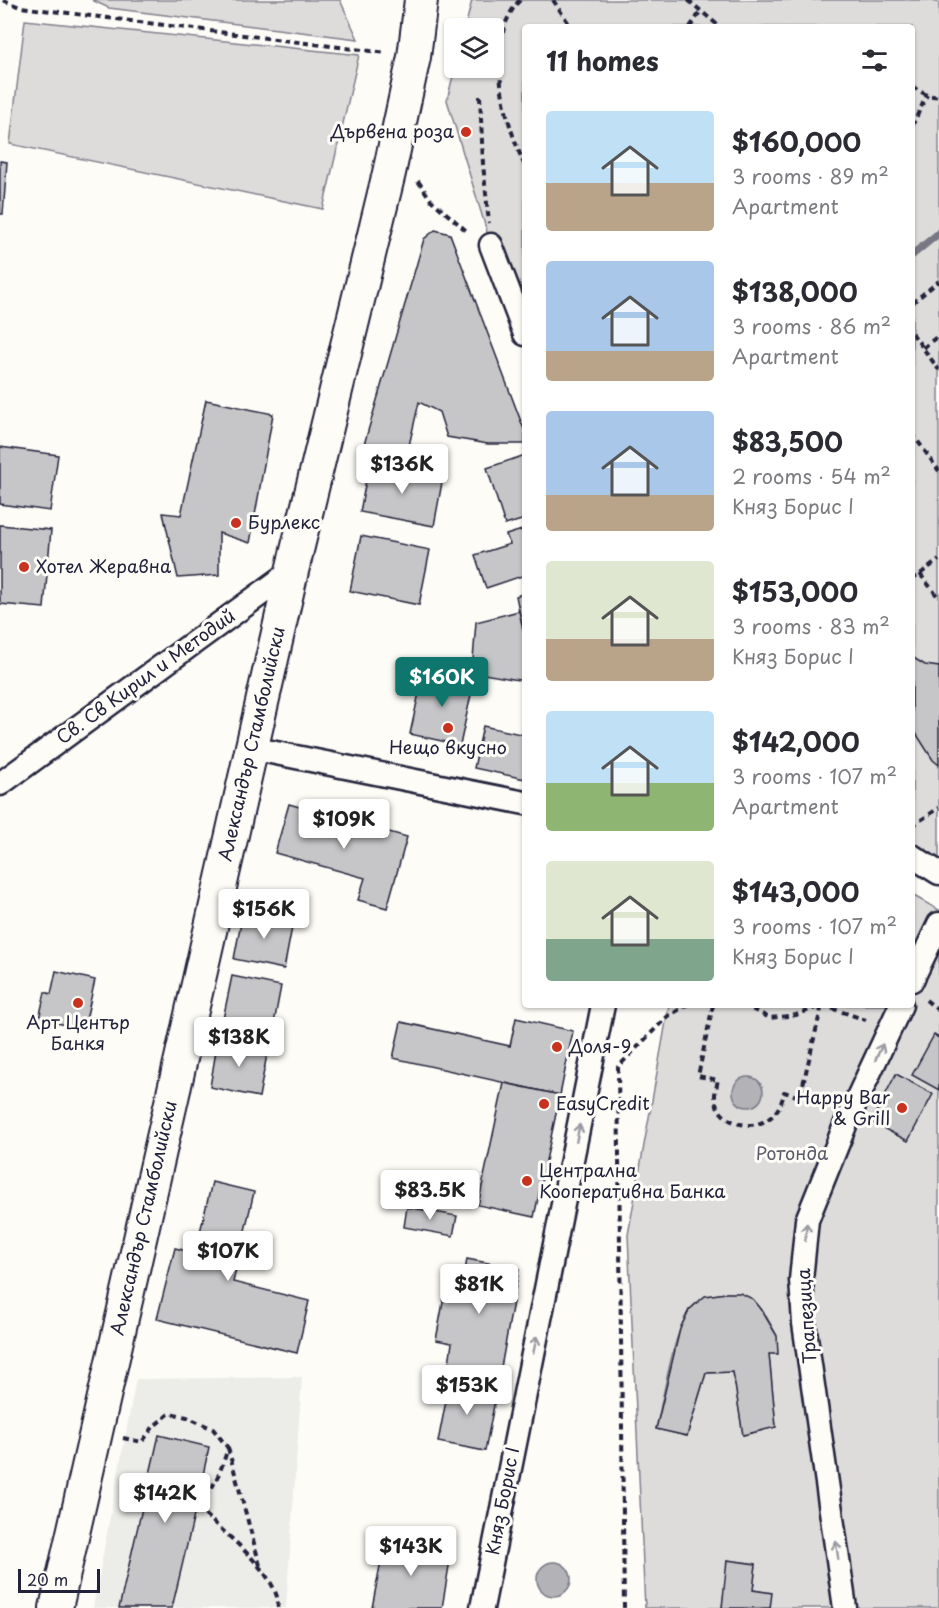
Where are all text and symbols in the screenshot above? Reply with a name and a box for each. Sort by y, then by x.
map controls [444,18,504,78]
button: layers [444,18,504,78]
text: 11 homes [546,41,659,80]
icon: filters [858,44,891,77]
place label: Дървена роза [330,117,455,144]
text: $160,000 [732,122,861,161]
marker: Дървена роза [459,125,473,139]
icon: home [594,135,666,207]
text: 3 rooms · 89 m² [732,161,889,191]
text: Apartment [732,191,839,221]
text: $138,000 [732,272,858,311]
icon: home [594,285,666,357]
text: 3 rooms · 86 m² [732,311,891,341]
text: Apartment [732,341,839,371]
text: $83,500 [732,422,843,461]
icon: home [594,435,666,507]
pin: $136K [360,444,444,495]
text: $136K [370,448,434,478]
text: 2 rooms · 54 m² [732,461,891,491]
text: Княз Борис I [732,491,854,521]
place label: Бурлекс [248,508,320,535]
marker: Бурлекс [229,516,243,530]
place label: Хотел Жеравна [36,552,172,579]
marker: Хотел Жеравна [17,560,31,574]
text: $153,000 [732,572,858,611]
icon: home [594,585,666,657]
street label: Св. Св Кирил и Методий [50,602,240,750]
text: 3 rooms · 83 m² [732,611,890,641]
street label: Александър Стамболийски [210,624,291,864]
text: Княз Борис I [732,641,854,671]
pin: $160K [400,657,484,708]
text: $160K [409,661,475,691]
marker: Нещо вкусно [441,721,455,735]
text: $142,000 [732,722,860,761]
place label: Нещо вкусно [389,733,507,760]
icon: home [594,735,666,807]
text: 3 rooms · 107 m² [732,761,897,791]
text: Apartment [732,791,839,821]
pin: $109K [302,799,386,850]
text: $109K [313,803,375,833]
text: $143,000 [732,872,860,911]
icon: home [594,885,666,957]
pin: $156K [222,889,306,940]
text: $156K [232,893,296,923]
text: 3 rooms · 107 m² [732,911,897,941]
text: Княз Борис I [732,941,854,971]
marker: Арт Център Банкя [71,996,85,1010]
place label: Арт Център Банкя [26,1008,130,1056]
pin: $138K [197,1017,281,1068]
text: $138K [208,1021,270,1051]
place label: Доля-9 [568,1032,631,1059]
marker: Доля-9 [550,1040,564,1054]
one-way arrow [874,1043,885,1061]
place label: Happy Bar & Grill [796,1083,891,1131]
place label: EasyCredit [556,1089,650,1116]
marker: EasyCredit [537,1097,551,1111]
street label: Александър Стамболийски [102,1098,183,1338]
marker: Happy Bar & Grill [895,1101,909,1115]
one-way arrow [573,1124,584,1143]
park label: Ротонда [756,1139,829,1166]
place label: Централна Кооперативна Банка [539,1156,726,1204]
pin: $83.5K [381,1170,479,1221]
text: $83.5K [394,1174,466,1204]
marker: Централна Кооперативна Банка [520,1174,534,1188]
one-way arrow [801,1222,812,1242]
pin: $107K [186,1231,270,1282]
text: $107K [197,1235,259,1265]
pin: $81K [443,1264,515,1315]
street label: Трапезица [789,1267,822,1365]
text: $81K [454,1268,504,1298]
one-way arrow [530,1336,541,1355]
pin: $153K [425,1365,509,1416]
text: $153K [436,1369,498,1399]
street label: Княз Борис I [478,1444,525,1557]
pin: $142K [123,1473,207,1524]
text: $142K [133,1477,197,1507]
pin: $143K [369,1526,453,1577]
text: $143K [379,1530,443,1560]
one-way arrow [831,1541,842,1561]
scale bar [18,1566,100,1594]
text: 20 m [27,1567,68,1591]

